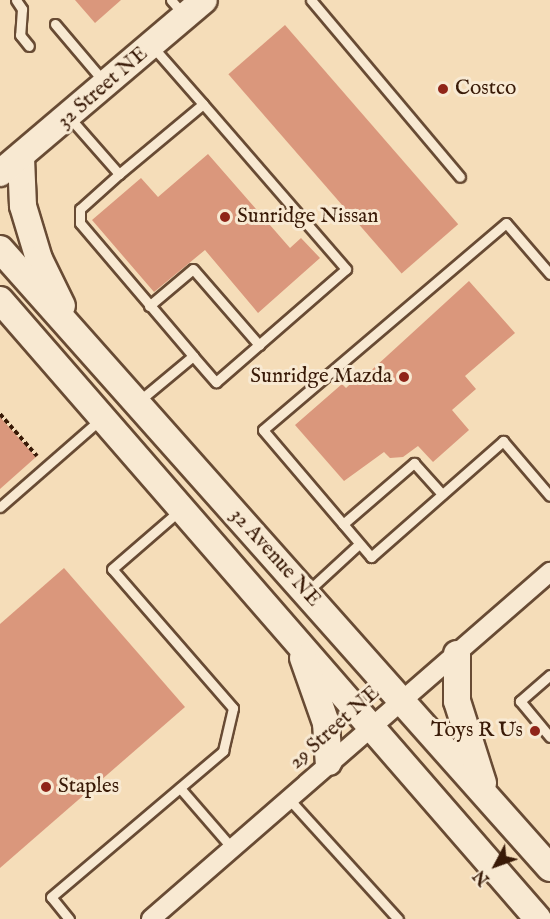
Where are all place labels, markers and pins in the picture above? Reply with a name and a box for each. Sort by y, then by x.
place label: Costco [455,76,516,102]
marker: Costco [436,82,450,96]
place label: Sunridge Nissan [237,204,379,230]
marker: Sunridge Nissan [218,210,232,224]
place label: Sunridge Mazda [250,364,392,390]
marker: Sunridge Mazda [397,370,411,384]
place label: Toys R Us [431,718,523,744]
marker: Toys R Us [528,724,542,738]
place label: Staples [58,774,119,800]
marker: Staples [39,780,53,794]

